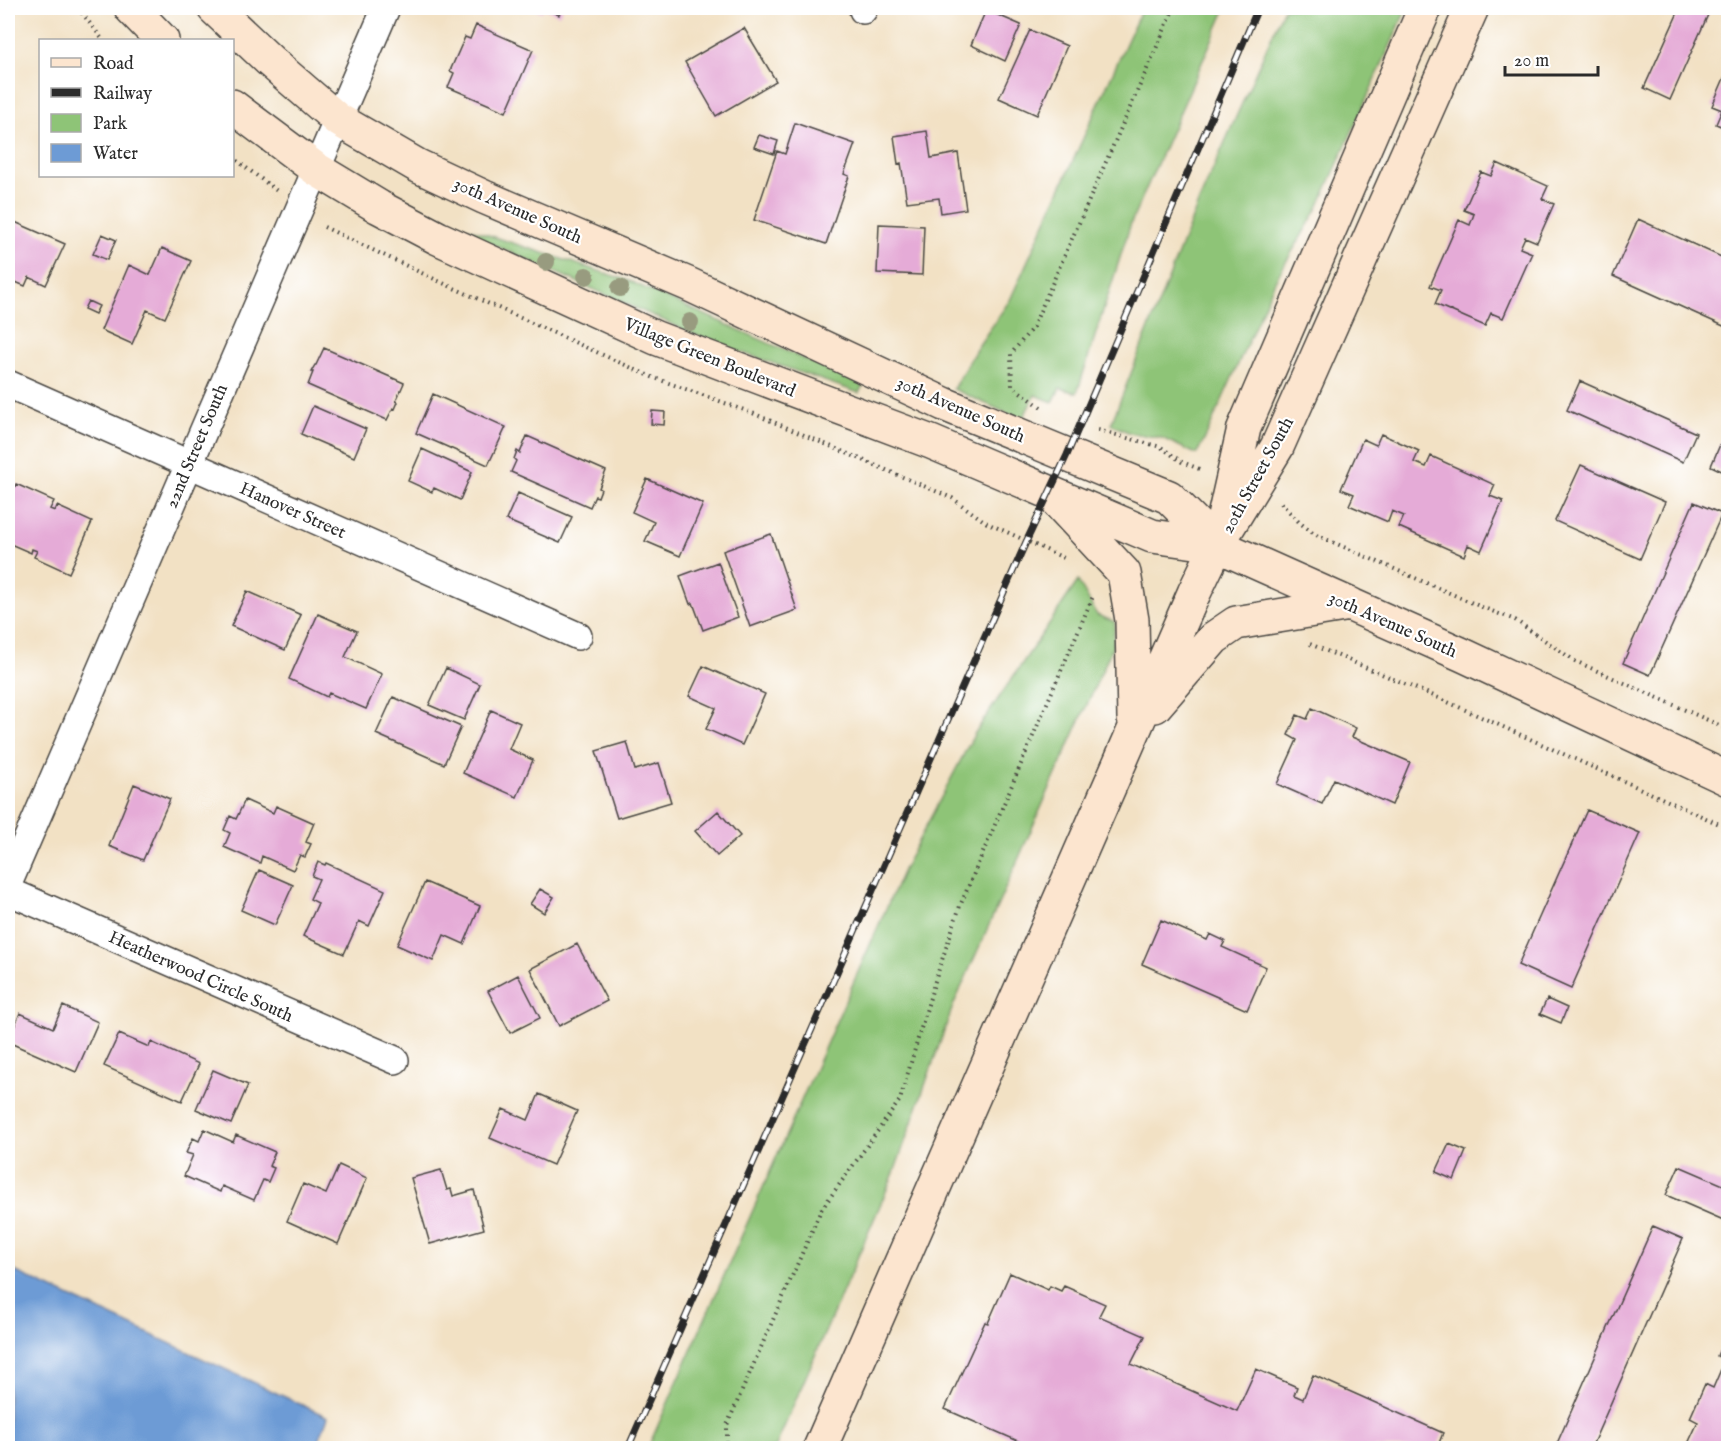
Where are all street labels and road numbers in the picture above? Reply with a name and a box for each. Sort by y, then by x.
street label: 30th Avenue South [450,173,586,250]
street label: Village Green Boulevard [619,313,799,403]
street label: 30th Avenue South [893,372,1029,449]
street label: 22nd Street South [161,381,234,512]
street label: 20th Street South [1217,413,1300,538]
street label: Hanover Street [236,478,349,545]
street label: 30th Avenue South [1325,587,1461,664]
street label: Heatherwood Circle South [105,926,297,1029]

